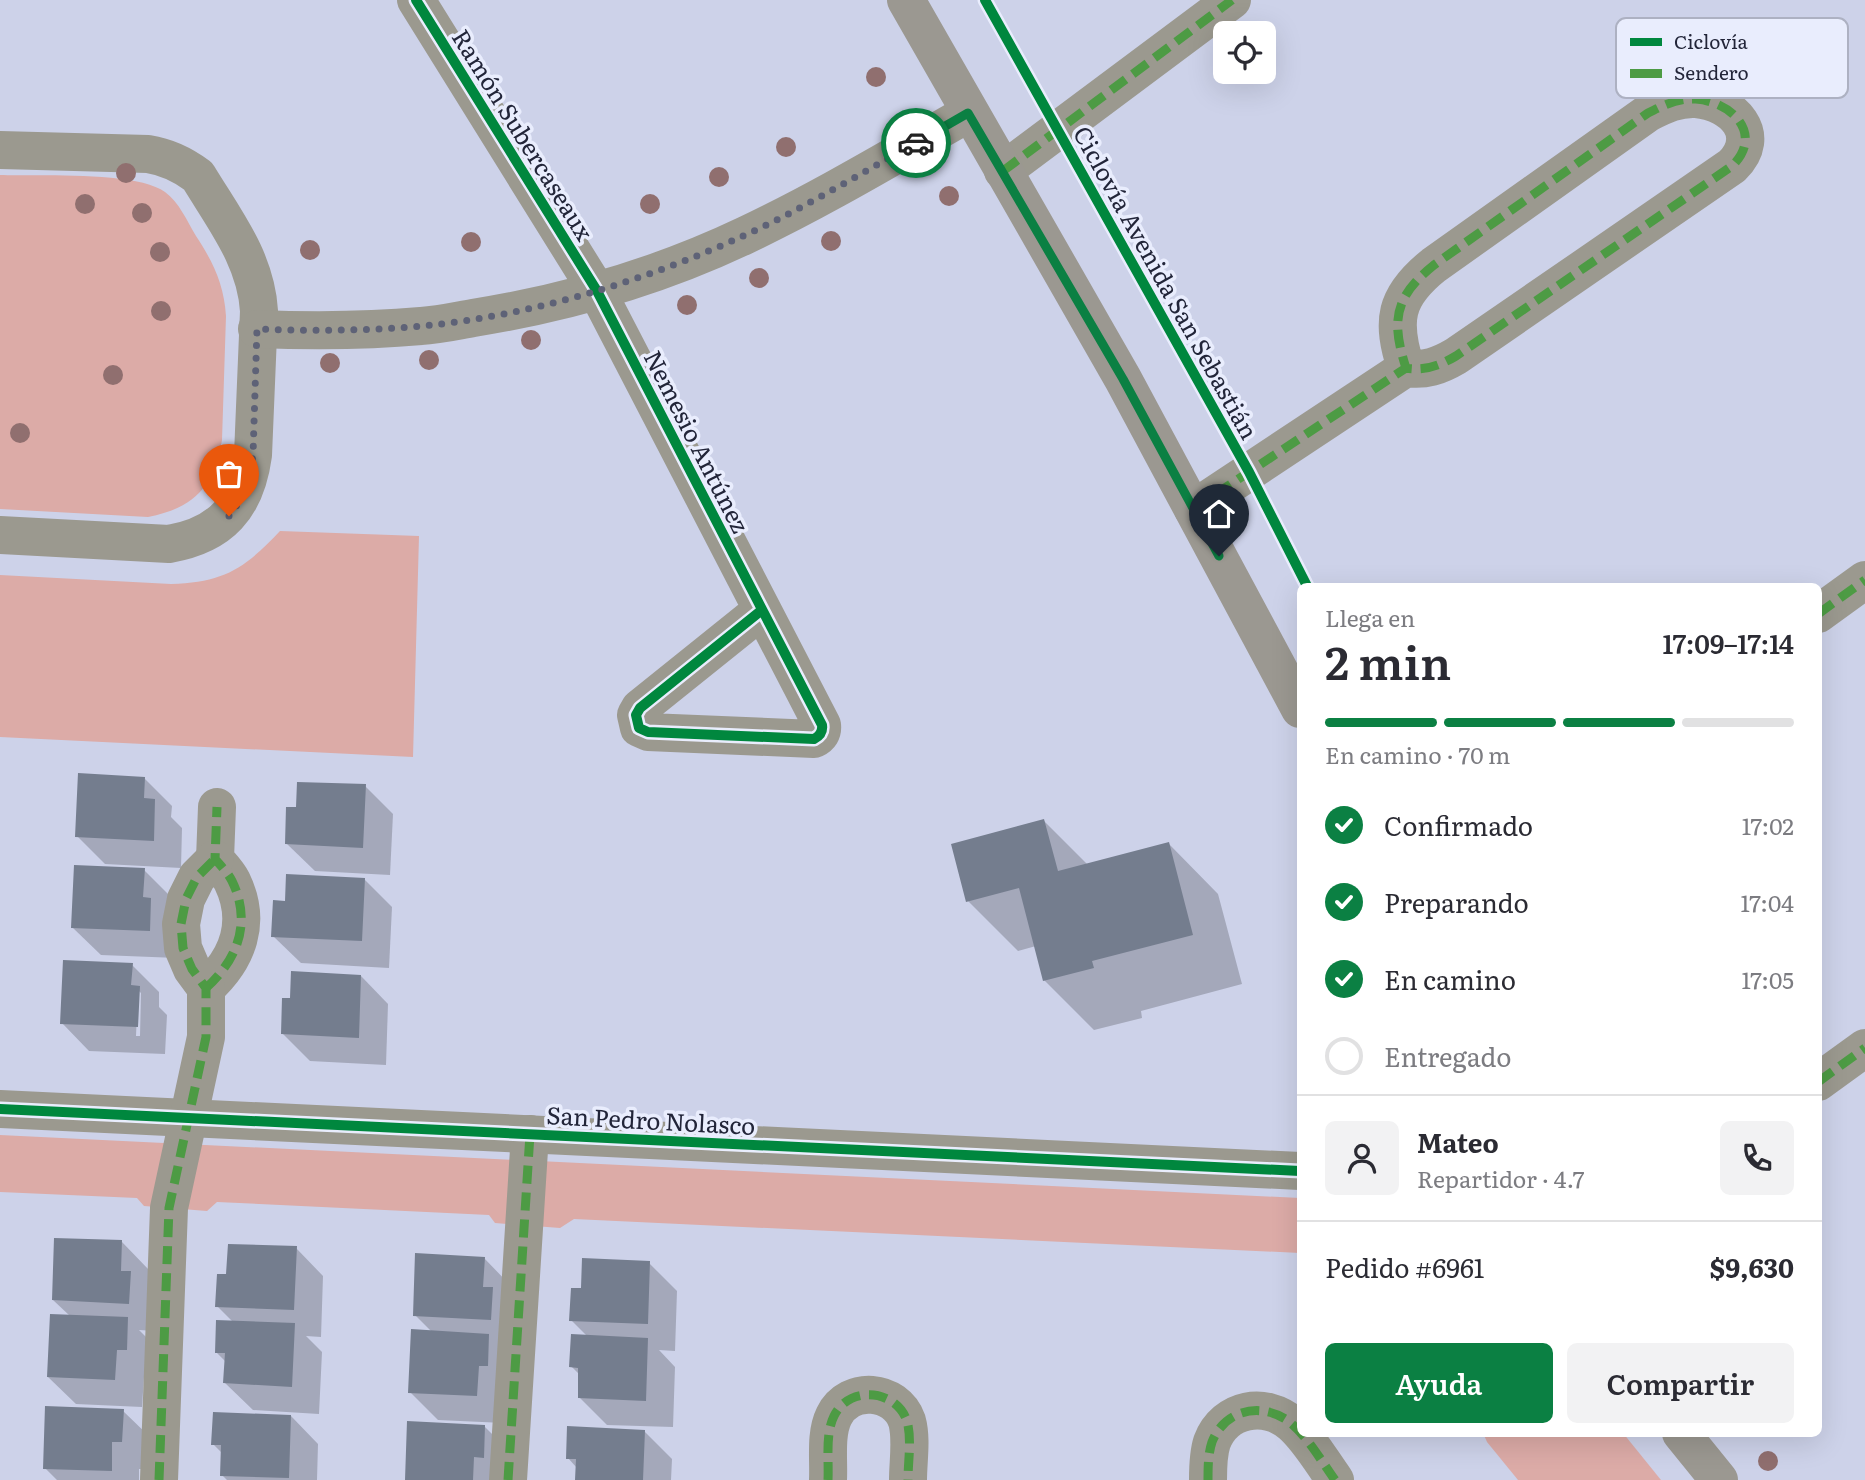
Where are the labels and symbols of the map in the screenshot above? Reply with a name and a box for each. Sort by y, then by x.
legend [1616,18,1848,98]
street label: Ramón Subercaseaux [445,22,604,247]
text: Ciclovía [1674,27,1749,55]
text: Sendero [1674,58,1749,86]
courier [881,108,951,178]
street label: Ciclovía Avenida San Sebastián [1066,119,1268,445]
street label: Nemesio Antúnez [637,344,759,539]
pin [199,444,259,516]
pin [1189,484,1249,556]
street label: San Pedro Nolasco [546,1096,756,1142]

